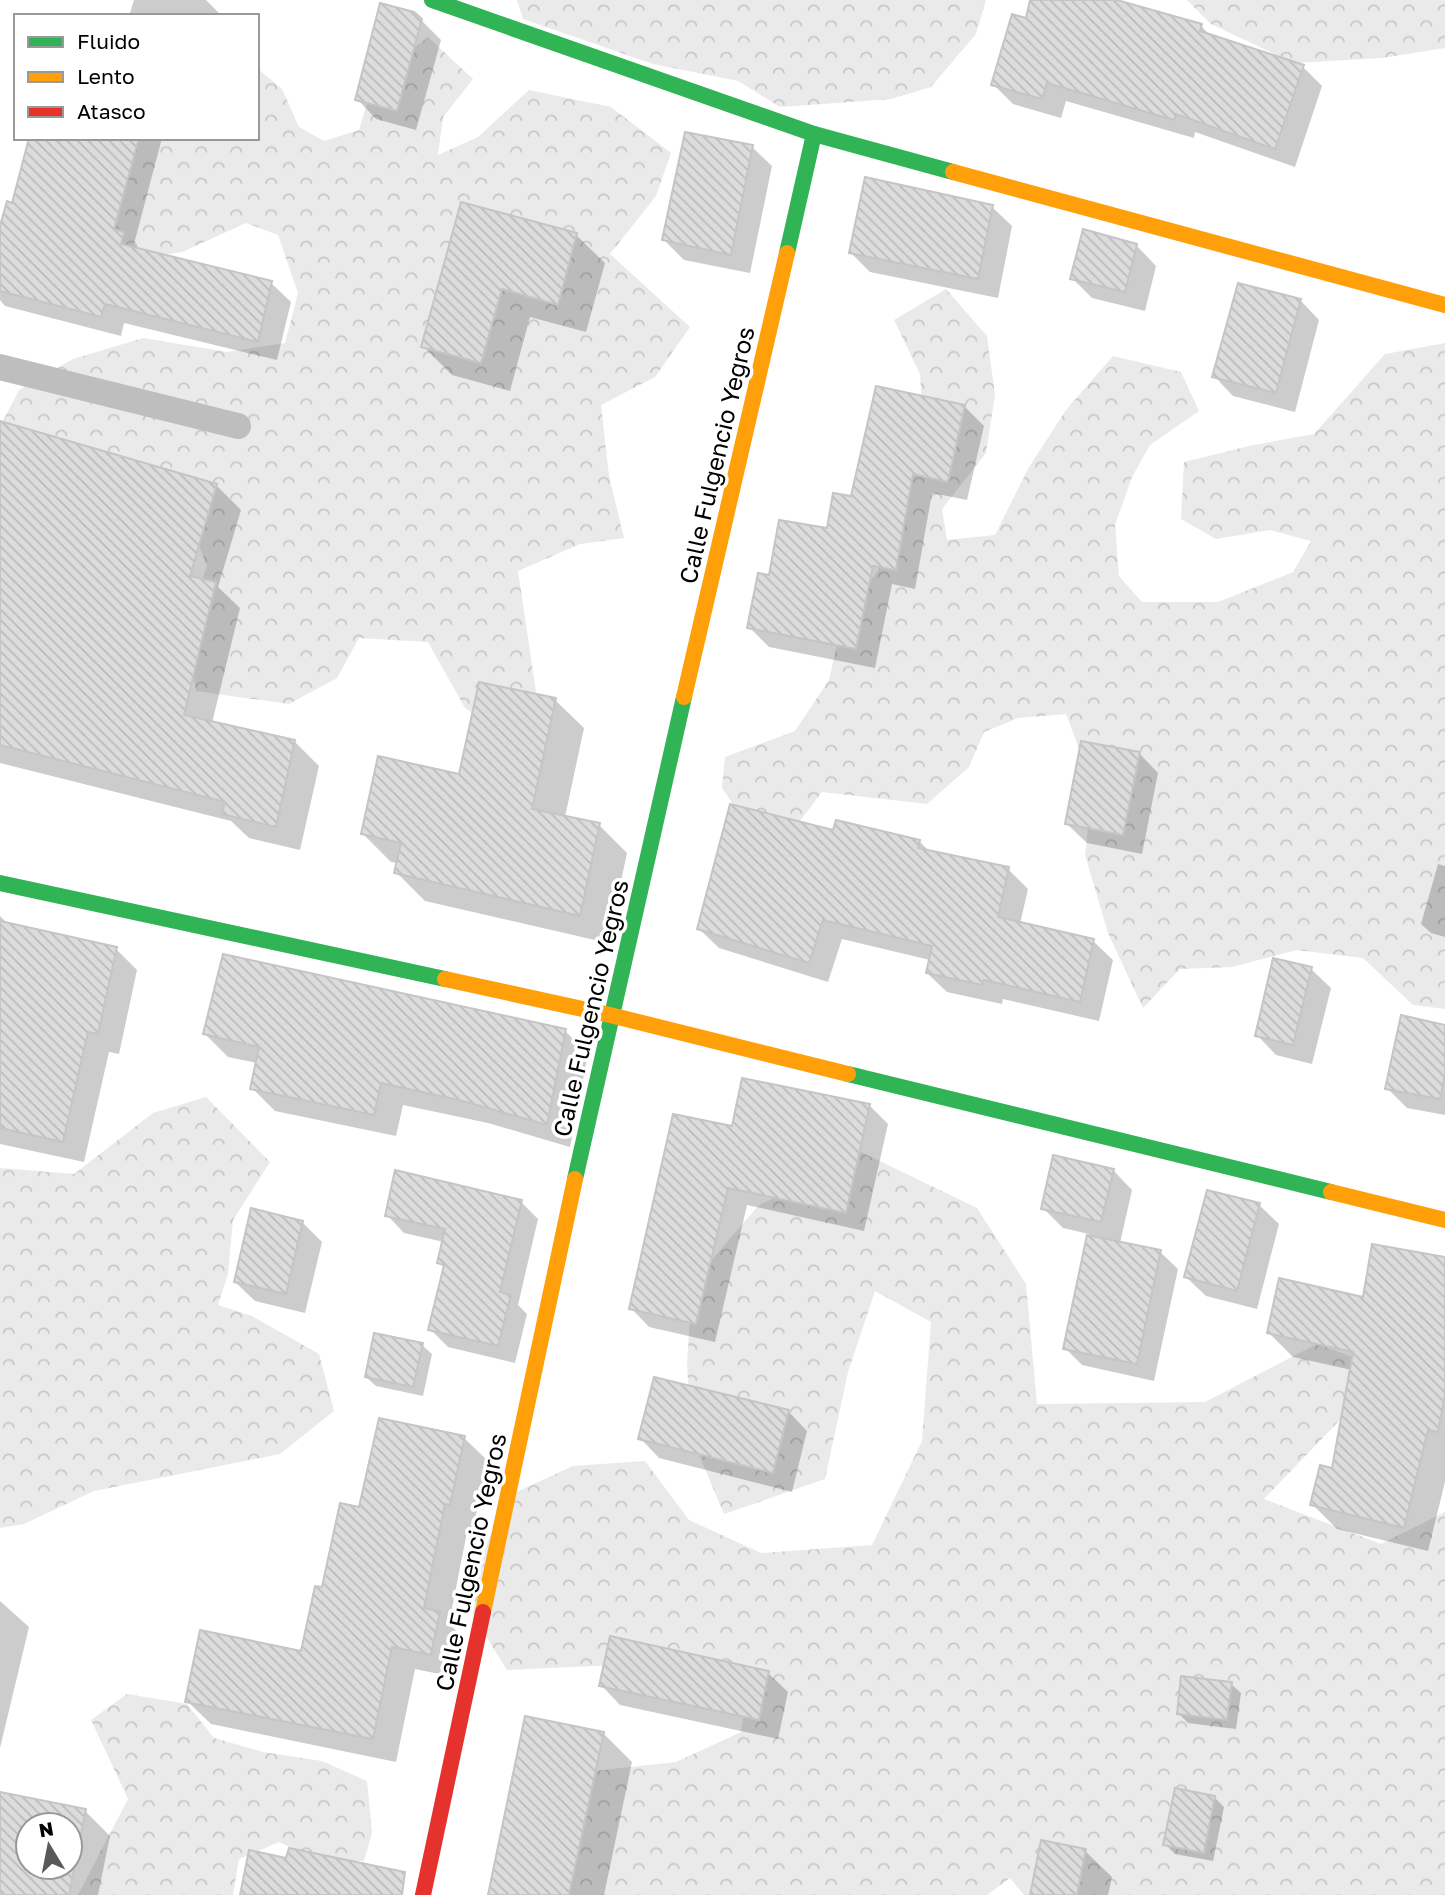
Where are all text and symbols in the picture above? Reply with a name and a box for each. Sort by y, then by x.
legend [14,14,259,140]
text: Fluido [77,28,140,54]
text: Lento [77,63,135,89]
text: Atasco [77,98,146,124]
street label: Calle Fulgencio Yegros [672,324,760,586]
street label: Calle Fulgencio Yegros [546,877,634,1139]
street label: Calle Fulgencio Yegros [428,1430,512,1694]
north arrow [14,1811,84,1881]
text: N [37,1816,55,1841]

